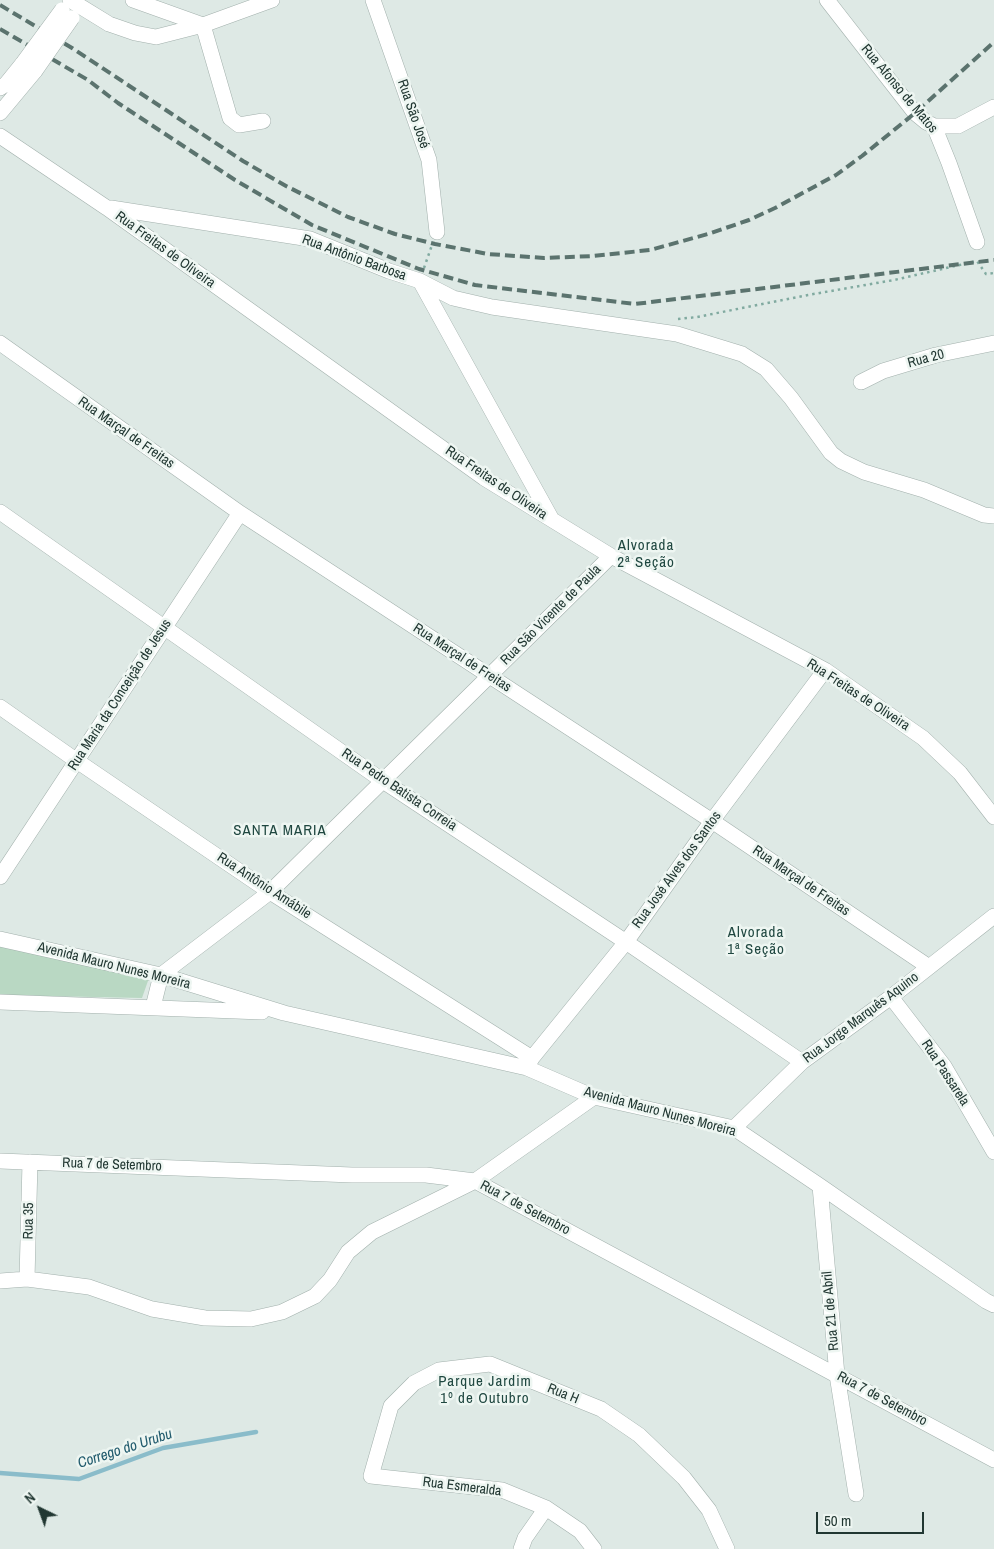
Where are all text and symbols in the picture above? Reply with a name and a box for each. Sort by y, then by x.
street label: Rua Afonso de Matos [857,41,941,137]
street label: Rua São José [393,77,433,151]
street label: Rua Freitas de Oliveira [112,208,218,292]
street label: Rua Antônio Barbosa [300,231,408,285]
street label: Rua 20 [906,346,946,372]
street label: Rua Marçal de Freitas [75,394,177,472]
street label: Rua Freitas de Oliveira [442,443,550,523]
district label: Alvorada 2ª Seção [617,537,675,572]
street label: Rua São Vicente de Paula [497,561,605,669]
street label: Rua Maria da Conceição de Jesus [65,616,175,774]
street label: Rua Marçal de Freitas [410,620,514,696]
street label: Rua Freitas de Oliveira [803,655,913,735]
street label: Rua Pedro Batista Correia [338,745,460,835]
street label: Rua José Alves dos Santos [629,808,725,932]
district label: SANTA MARIA [232,822,328,840]
street label: Rua Marçal de Freitas [749,842,853,920]
street label: Rua Antônio Amábile [214,849,314,923]
district label: Alvorada 1ª Seção [727,924,785,959]
street label: Avenida Mauro Nunes Moreira [36,939,192,993]
street label: Rua Jorge Marquês Aquino [800,969,922,1067]
street label: Rua Passarela [917,1037,973,1109]
street label: Avenida Mauro Nunes Moreira [582,1084,738,1140]
street label: Rua 7 de Setembro [62,1155,162,1175]
street label: Rua 7 de Setembro [477,1177,573,1239]
street label: Rua 35 [20,1202,38,1240]
street label: Rua 21 de Abril [819,1271,843,1351]
street label: Rua 7 de Setembro [834,1368,930,1430]
district label: Parque Jardim 1º de Outubro [437,1373,533,1408]
street label: Rua H [545,1380,581,1408]
water label: Corrego do Urubu [75,1425,175,1473]
street label: Rua Esmeralda [422,1474,502,1500]
north arrow [15,1484,65,1534]
text: N [21,1488,39,1507]
scale bar [819,1502,926,1534]
text: 50 m [824,1510,851,1531]

